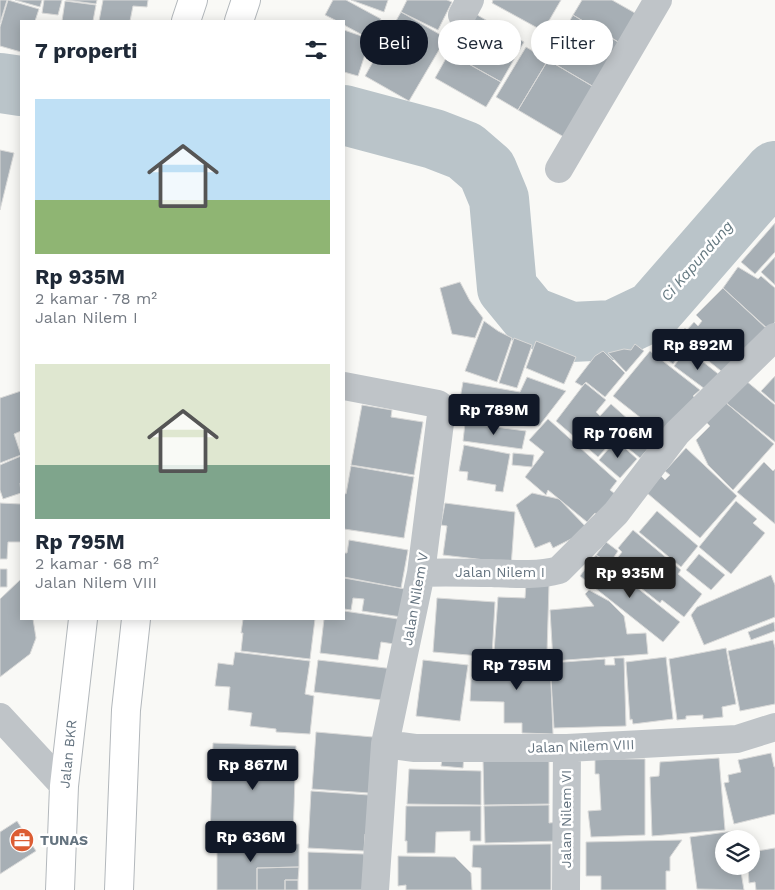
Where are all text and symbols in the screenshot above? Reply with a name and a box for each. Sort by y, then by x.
chip: Beli [360,20,428,65]
chip: Sewa [438,20,521,65]
chip: Filter [531,20,613,65]
icon: filters [302,36,330,64]
text: 7 properti [35,38,137,63]
icon: home [138,131,228,221]
water label: Ci Kapundung [657,217,737,305]
text: Rp 935M [35,264,125,289]
text: 2 kamar · 78 m² [35,289,157,308]
text: Jalan Nilem I [35,308,138,327]
pin: Rp 892M [652,328,744,371]
text: Rp 892M [663,335,733,354]
pin: Rp 789M [448,394,540,436]
icon: home [138,396,228,486]
text: Rp 789M [459,400,529,419]
pin: Rp 706M [572,416,664,459]
text: Rp 706M [583,423,653,442]
text: Rp 795M [35,529,125,554]
street label: Jalan Nilem V [399,551,431,647]
text: 2 kamar · 68 m² [35,554,159,573]
pin: Rp 935M [584,556,676,599]
text: Rp 935M [596,563,664,582]
street label: Jalan Nilem I [455,564,545,580]
text: Jalan Nilem VIII [35,573,157,592]
pin: Rp 795M [471,648,563,691]
text: Rp 795M [483,655,551,674]
street label: Jalan BKR [56,719,80,789]
street label: Jalan Nilem VIII [527,736,635,756]
pin: Rp 867M [207,748,299,791]
text: Rp 867M [218,755,288,774]
street label: Jalan Nilem VI [558,770,574,868]
pin: Rp 636M [205,820,297,863]
office icon: TUNAS [9,827,35,853]
text: Rp 636M [216,827,286,846]
map controls [715,830,760,875]
button: layers [715,830,760,875]
place label: TUNAS [40,832,88,848]

